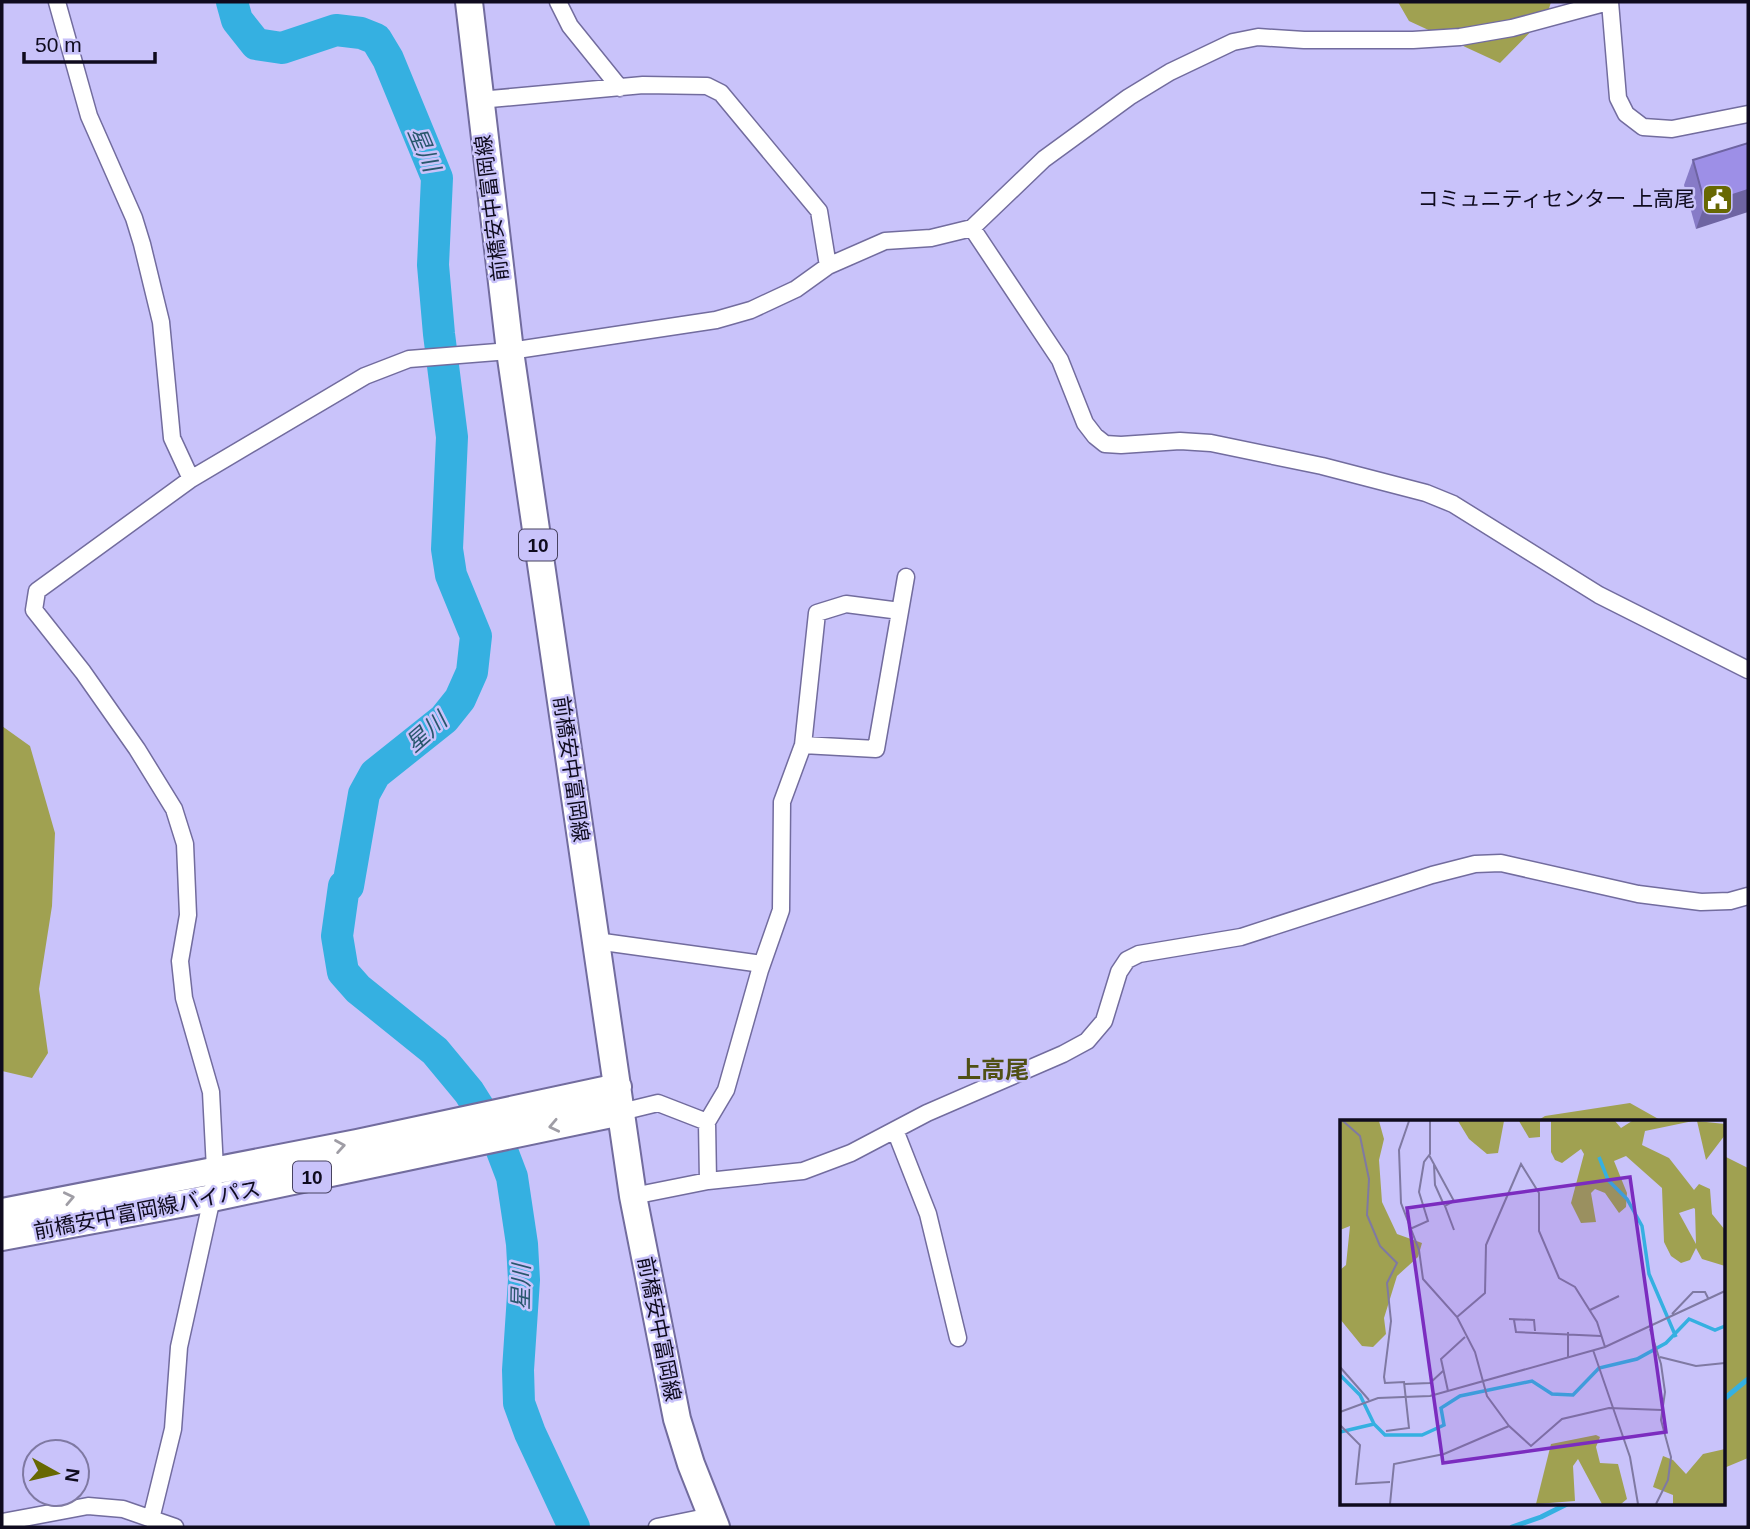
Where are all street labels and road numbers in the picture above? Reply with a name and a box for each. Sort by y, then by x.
street label: 前橋安中富岡線 [471,134,512,282]
road number: 10 [519,530,557,560]
street label: 前橋安中富岡線 [550,695,593,843]
road number: 10 [293,1162,331,1192]
street label: 前橋安中富岡線バイパス [32,1176,262,1243]
street label: 前橋安中富岡線 [634,1255,685,1403]

